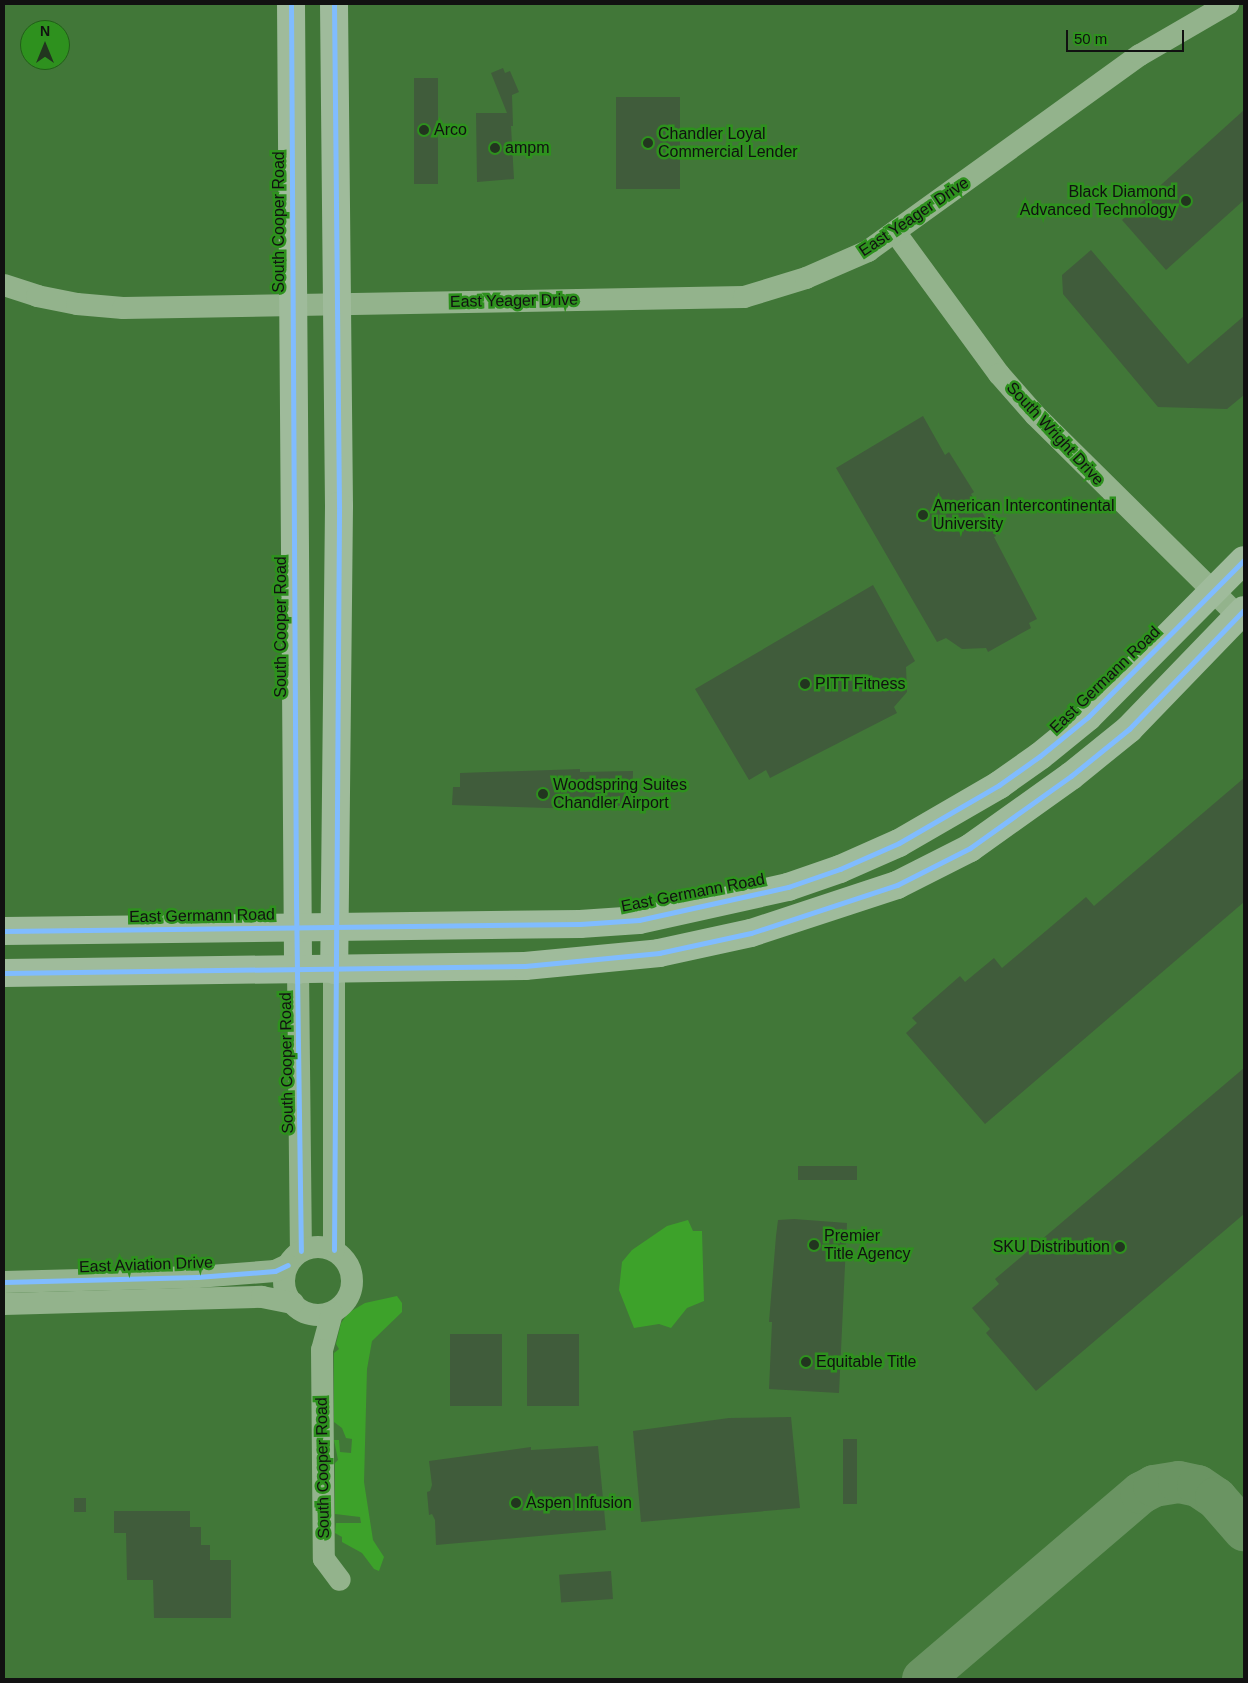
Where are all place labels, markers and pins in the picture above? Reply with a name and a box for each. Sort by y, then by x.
place label: Arco [434,120,467,140]
marker: Arco [418,124,430,136]
place label: Chandler Loyal Commercial Lender [658,124,798,162]
marker: Chandler Loyal Commercial Lender [642,137,654,149]
place label: ampm [505,138,549,158]
marker: ampm [489,142,501,154]
place label: Black Diamond Advanced Technology [1019,182,1176,220]
marker: Black Diamond Advanced Technology [1180,195,1192,207]
place label: American Intercontinental University [933,496,1114,534]
marker: American Intercontinental University [917,509,929,521]
place label: PITT Fitness [815,674,906,694]
marker: PITT Fitness [799,678,811,690]
place label: Woodspring Suites Chandler Airport [553,775,687,813]
marker: Woodspring Suites Chandler Airport [537,788,549,800]
place label: Premier Title Agency [824,1226,911,1264]
place label: SKU Distribution [993,1237,1110,1257]
marker: Premier Title Agency [808,1239,820,1251]
marker: SKU Distribution [1114,1241,1126,1253]
place label: Equitable Title [816,1352,917,1372]
marker: Equitable Title [800,1356,812,1368]
place label: Aspen Infusion [526,1493,632,1513]
marker: Aspen Infusion [510,1497,522,1509]

